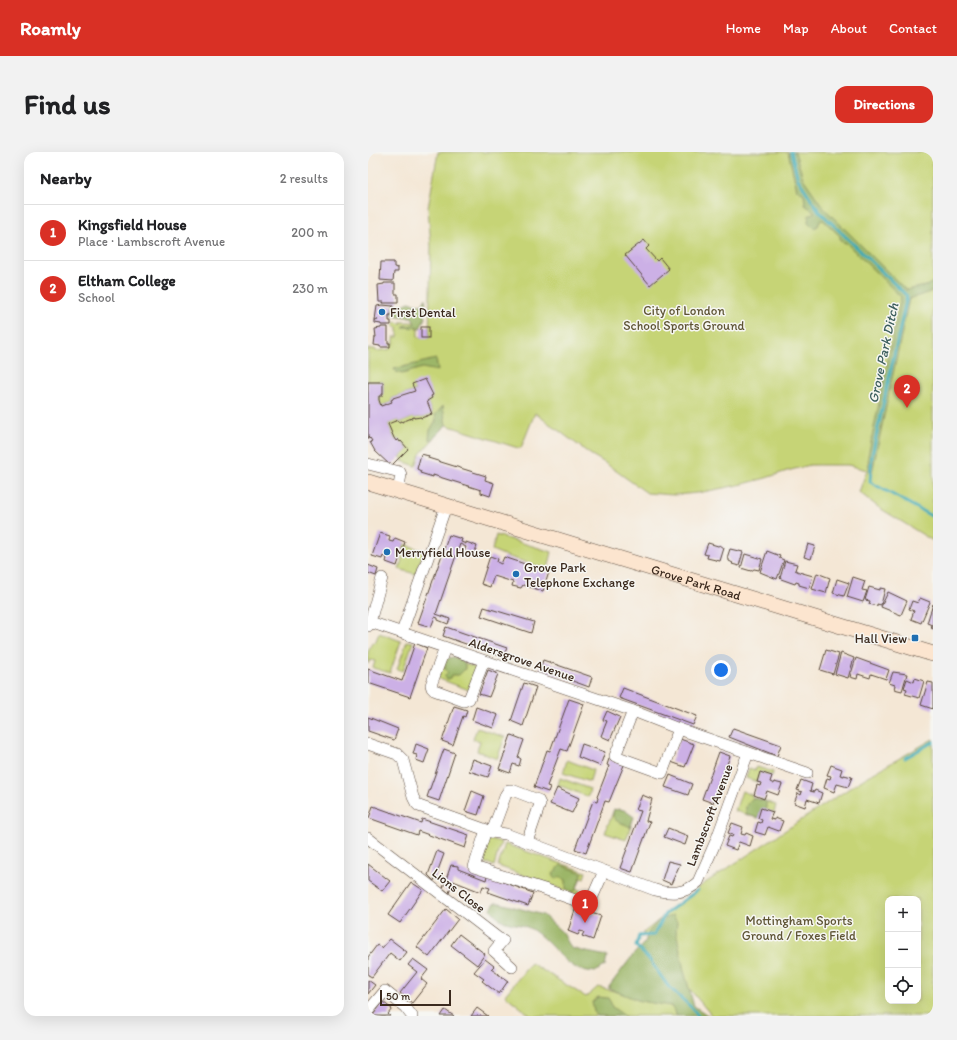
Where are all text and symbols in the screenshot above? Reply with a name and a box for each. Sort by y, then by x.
text: Roamly [20,17,81,40]
text: Home [726,20,761,37]
text: Map [783,20,809,37]
text: About [831,20,867,37]
text: Contact [889,20,937,37]
button: Directions [835,86,933,123]
text: Find us [24,87,111,121]
text: Nearby [40,168,92,188]
text: 2 results [280,171,328,186]
text: Kingsfield House [78,216,187,234]
text: 1 [50,225,56,240]
text: 200 m [291,225,328,240]
text: Place · Lambscroft Avenue [78,234,225,249]
text: Eltham College [78,272,176,290]
text: 2 [50,281,56,296]
text: 230 m [292,281,328,296]
text: School [78,290,115,305]
water label: Grove Park Ditch [865,301,903,405]
park label: City of London School Sports Ground [623,303,745,333]
place label: First Dental [390,305,456,320]
marker: First Dental [377,307,387,317]
pin: 2 [894,375,920,408]
place label: Merryfield House [395,545,490,560]
marker: Merryfield House [382,547,392,557]
place label: Grove Park Telephone Exchange [524,560,635,590]
street label: Grove Park Road [649,562,743,603]
marker: Grove Park Telephone Exchange [511,569,521,579]
place label: Hall View [855,631,907,646]
marker: Hall View [910,633,920,643]
street label: Aldersgrove Avenue [467,634,577,685]
your location [711,660,731,680]
street label: Lambscroft Avenue [683,762,736,868]
street label: Lions Close [429,865,488,916]
pin: 1 [572,890,598,923]
map controls [885,896,921,1004]
button: + [885,896,921,932]
park label: Mottingham Sports Ground / Foxes Field [742,913,856,943]
button: − [885,932,921,968]
button: locate [885,968,921,1004]
scale bar [380,988,451,1007]
text: 50 m [386,990,410,1003]

